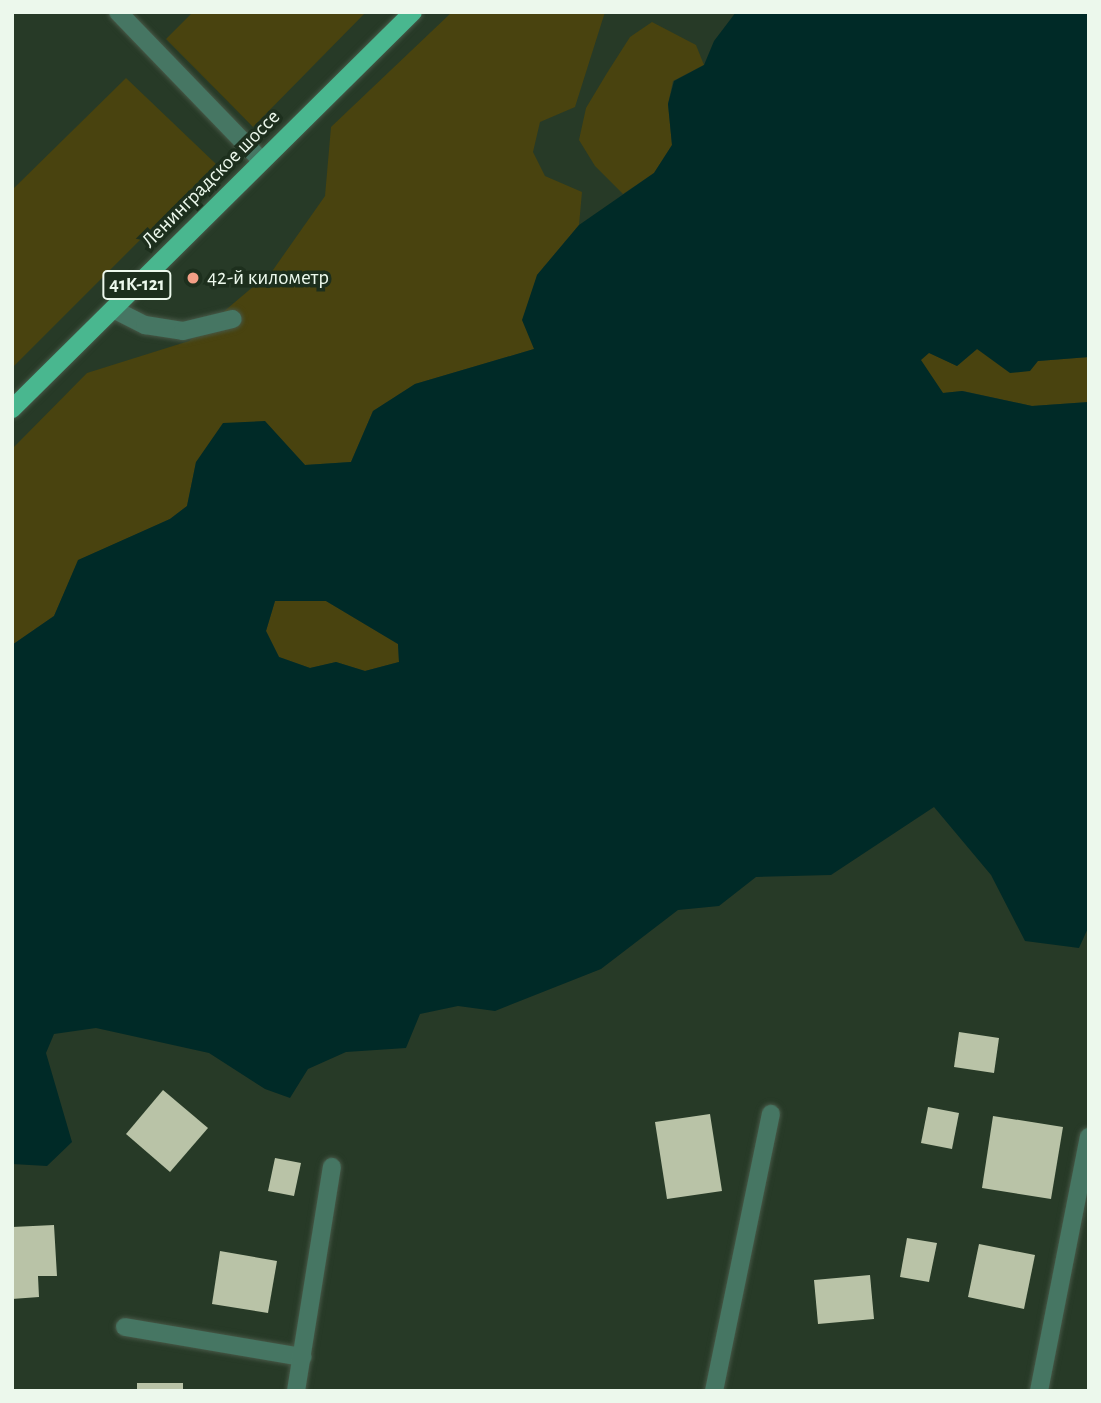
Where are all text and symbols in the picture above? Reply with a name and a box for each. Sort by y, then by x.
street label: Ленинградское шоссе [137,105,285,253]
place label: 42-й километр [207,265,329,291]
road number: 41К-121 [102,270,172,300]
marker: 42-й километр [185,270,201,286]

